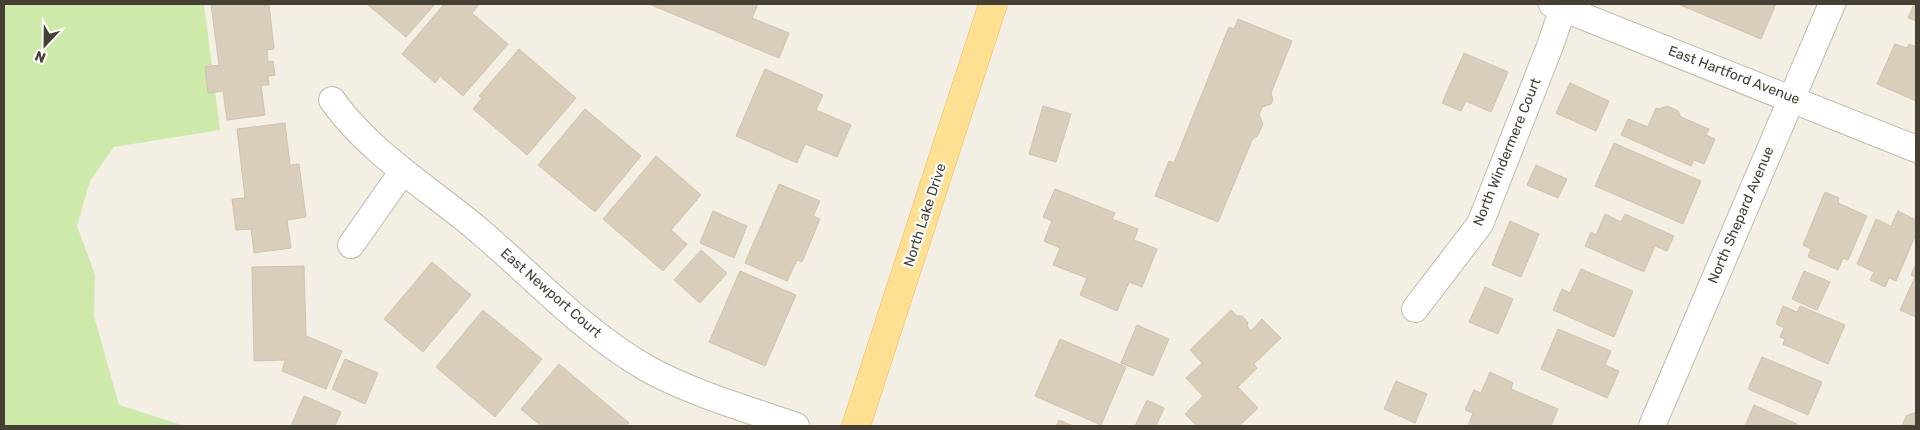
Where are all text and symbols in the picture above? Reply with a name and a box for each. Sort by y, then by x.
north arrow [20,20,70,70]
street label: East Hartford Avenue [1666,42,1802,108]
text: N [32,47,48,66]
street label: North Windermere Court [1469,75,1545,229]
street label: North Shepard Avenue [1704,144,1778,286]
street label: North Lake Drive [900,161,950,269]
street label: East Newport Court [497,245,605,342]

